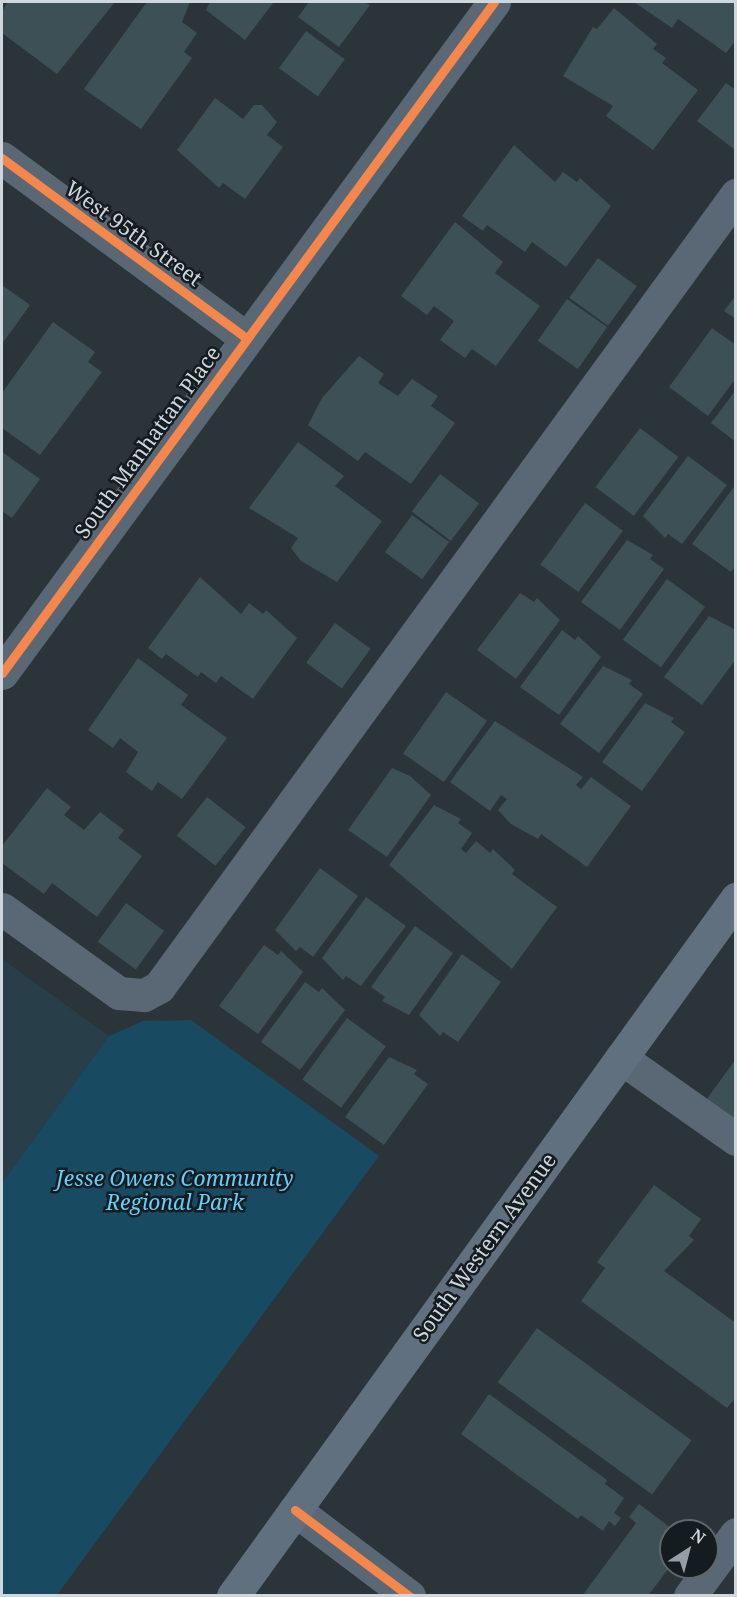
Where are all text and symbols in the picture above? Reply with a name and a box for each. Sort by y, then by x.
street label: West 95th Street [61,175,207,291]
street label: South Manhattan Place [69,341,225,543]
street label: South Western Avenue [407,1148,561,1346]
park label: Jesse Owens Community Regional Park [56,1165,294,1215]
north arrow [659,1519,719,1579]
text: N [687,1523,710,1549]

